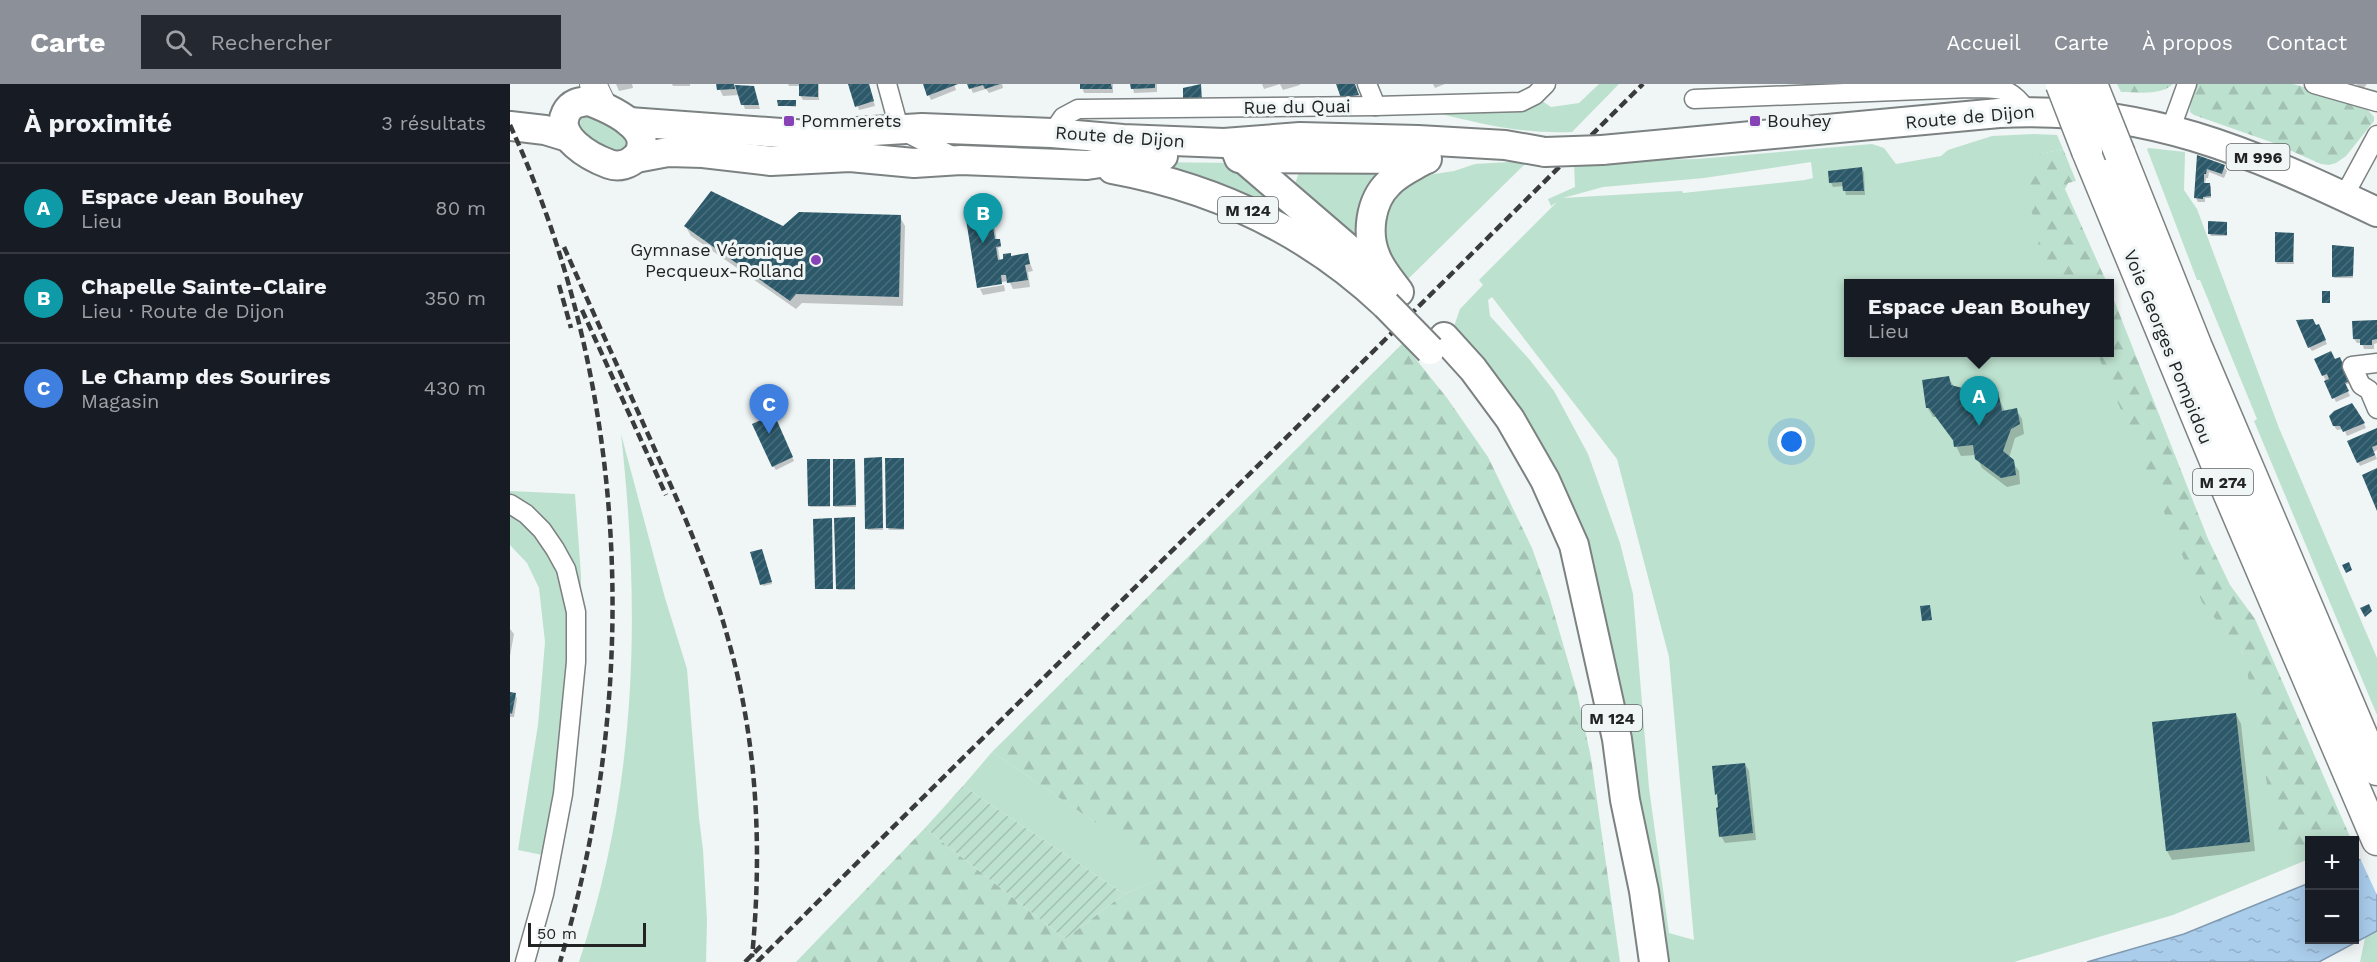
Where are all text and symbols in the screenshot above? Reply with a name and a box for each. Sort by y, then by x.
search box [141,15,561,69]
text: Carte [30,26,105,59]
icon: search [162,26,195,59]
text: Rechercher [210,30,332,55]
text: Accueil [1946,30,2021,55]
text: Carte [2054,30,2109,55]
text: À propos [2142,30,2233,55]
text: Contact [2266,30,2347,55]
street label: Rue du Quai [1243,95,1351,118]
street label: Route de Dijon [1904,100,2036,133]
text: À proximité [24,108,172,138]
place label: Pommerets [801,110,902,131]
place label: Bouhey [1767,110,1832,131]
text: 3 résultats [381,111,486,135]
marker: Pommerets [782,114,796,128]
marker: Bouhey [1748,114,1762,128]
street label: Route de Dijon [1055,121,1186,152]
road number: M 996 [2226,144,2290,170]
text: Espace Jean Bouhey [81,184,303,209]
pin: B [964,194,1002,243]
text: A [37,196,50,220]
text: 80 m [435,196,486,220]
road number: M 124 [1218,197,1278,223]
text: Lieu [81,209,122,233]
place label: Gymnase Véronique Pecqueux-Rolland [630,239,804,281]
street label: Voie Georges Pompidou [2120,247,2217,447]
marker: Gymnase Véronique Pecqueux-Rolland [809,253,823,267]
text: Chapelle Sainte-Claire [81,274,327,299]
popup [1844,279,2114,357]
text: B [37,286,50,310]
text: 350 m [424,286,486,310]
text: Espace Jean Bouhey [1868,294,2090,319]
text: Lieu · Route de Dijon [81,299,285,323]
text: Lieu [1868,319,1909,343]
text: Le Champ des Sourires [81,364,330,389]
text: C [37,376,50,400]
text: 430 m [424,376,486,400]
pin: A [1960,376,1998,426]
pin: C [750,384,788,434]
text: Magasin [81,389,159,413]
your location [1777,427,1806,456]
road number: M 274 [2193,469,2253,495]
road number: M 124 [1582,705,1642,731]
map controls [2305,836,2359,944]
button: + [2305,836,2359,890]
button: − [2305,890,2359,944]
scale bar [528,920,646,948]
text: 50 m [537,924,577,943]

